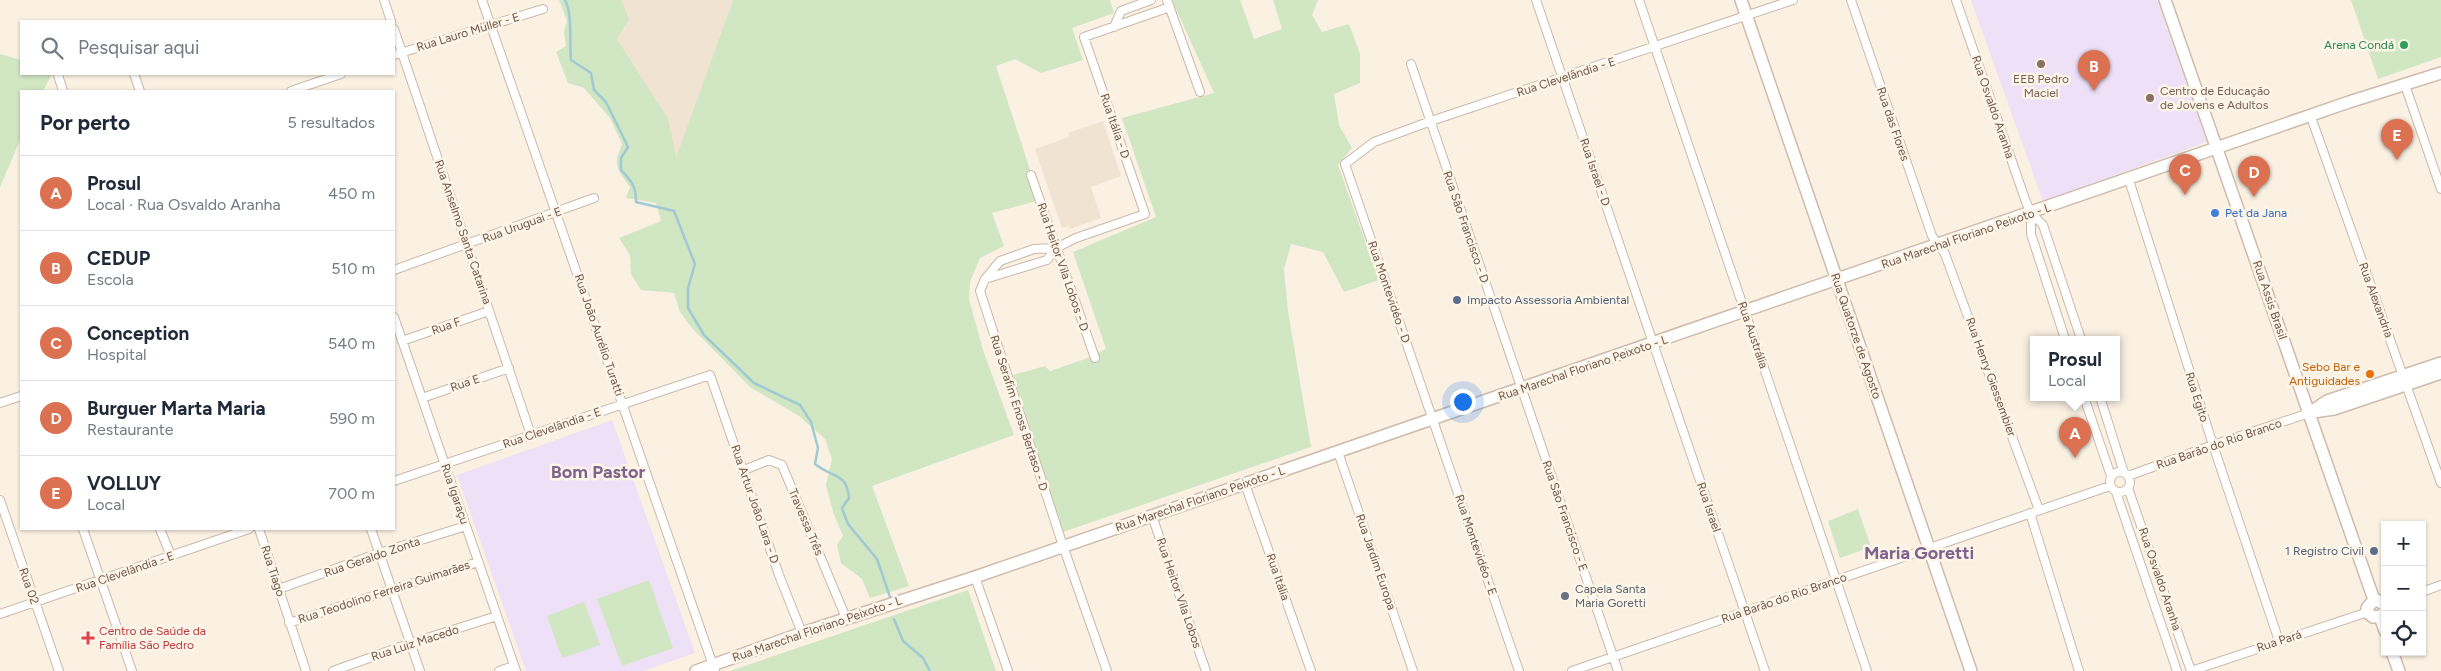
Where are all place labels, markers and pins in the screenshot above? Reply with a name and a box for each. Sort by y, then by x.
place label: Arena Condá [2324,38,2394,52]
marker: Arena Condá [2398,39,2410,51]
pin: B [2078,50,2110,91]
marker: EEB Pedro Maciel [2035,58,2047,70]
place label: EEB Pedro Maciel [2013,72,2069,100]
place label: Centro de Educação de Jovens e Adultos [2160,84,2270,112]
marker: Centro de Educação de Jovens e Adultos [2144,92,2156,104]
pin: E [2381,119,2413,160]
pin: C [2169,154,2201,195]
pin: D [2238,156,2270,197]
place label: Pet da Jana [2225,206,2287,220]
marker: Pet da Jana [2209,207,2221,219]
place label: Impacto Assessoria Ambiental [1467,293,1629,307]
marker: Impacto Assessoria Ambiental [1451,294,1463,306]
place label: Sebo Bar e Antiguidades [2289,360,2360,388]
marker: Sebo Bar e Antiguidades [2364,368,2376,380]
pin: A [2059,417,2091,458]
place label: 1 Registro Civil [2285,544,2364,558]
marker: 1 Registro Civil [2368,545,2380,557]
place label: Capela Santa Maria Goretti [1575,582,1646,610]
marker: Capela Santa Maria Goretti [1559,590,1571,602]
place label: Centro de Saúde da Família São Pedro [99,624,206,652]
marker: Centro de Saúde da Família São Pedro [81,631,95,645]

